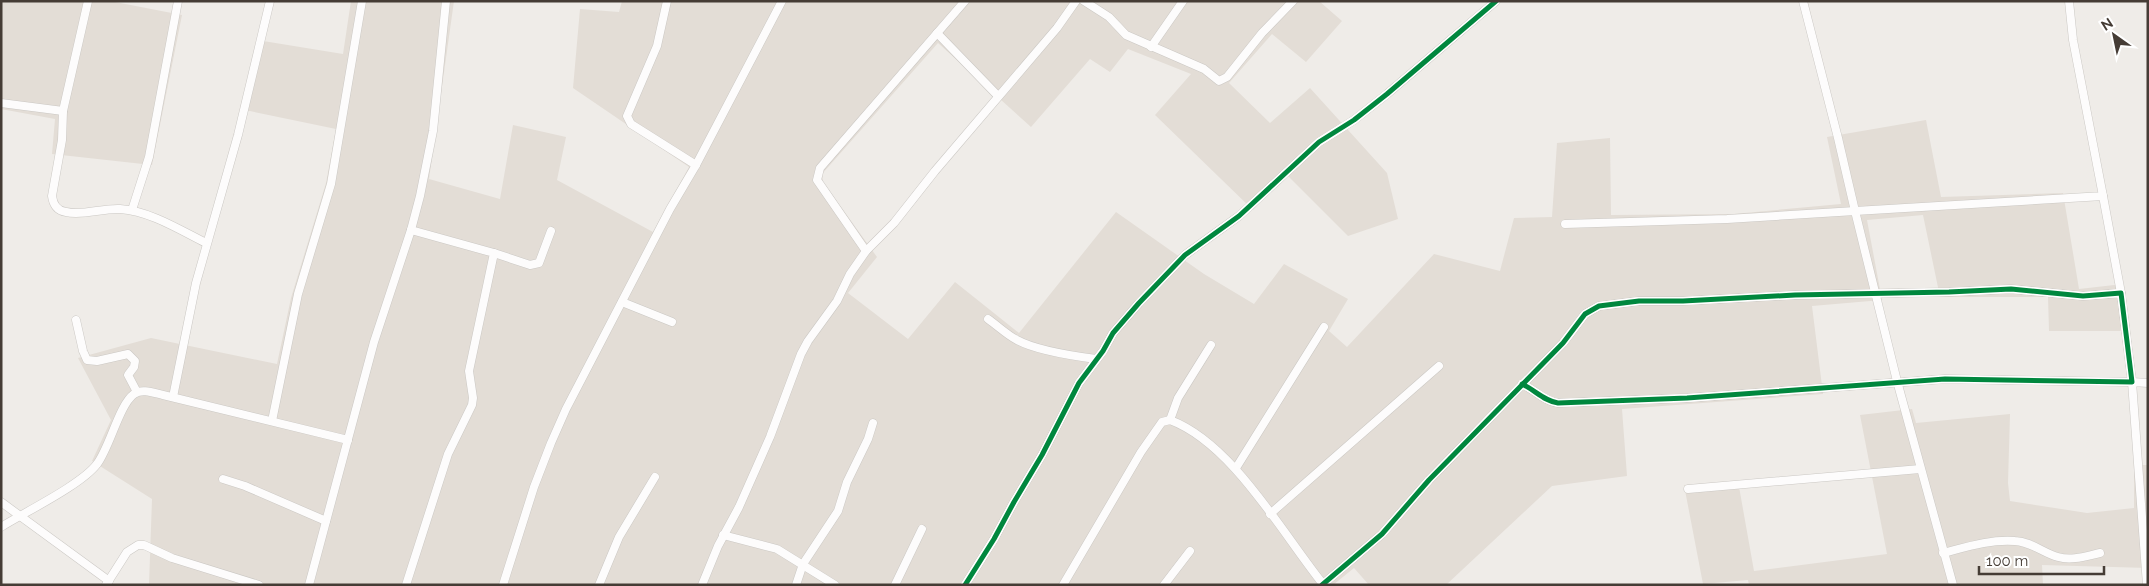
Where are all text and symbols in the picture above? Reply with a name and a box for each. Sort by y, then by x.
north arrow [2089,10,2139,60]
text: N [2098,14,2116,34]
scale bar [1979,544,2104,576]
text: 100 m [1986,552,2028,570]

